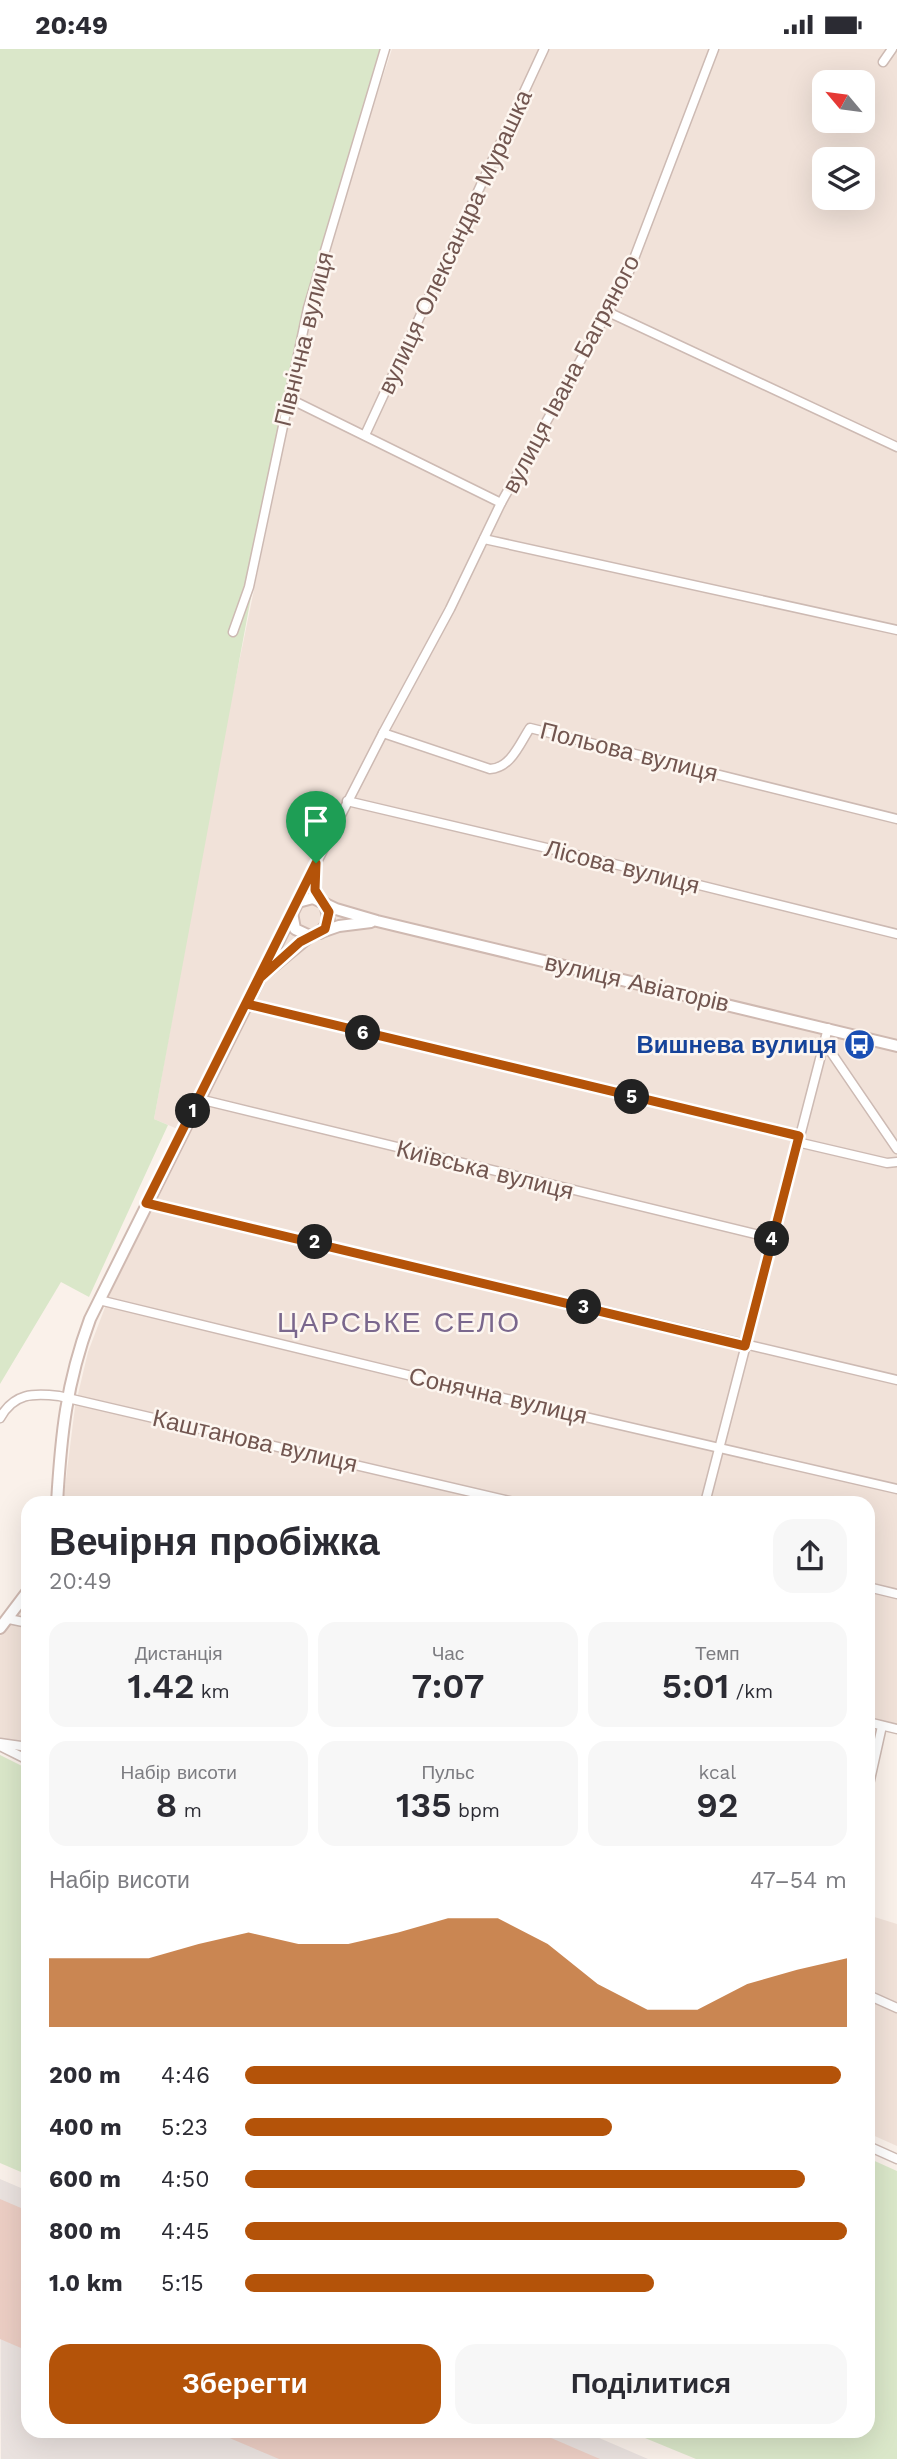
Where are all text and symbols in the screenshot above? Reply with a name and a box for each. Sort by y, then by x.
text: 20:49 [35,10,108,40]
north arrow [812,70,875,133]
map controls [812,70,875,210]
street label: вулиця Олександра Мурашка [372,85,538,399]
button: layers [812,147,875,210]
street label: Північна вулиця [269,249,339,429]
street label: вулиця Івана Багряного [496,250,646,498]
street label: Польова вулиця [537,716,721,788]
pin [286,791,346,863]
icon: arrive [297,802,335,840]
street label: Лісова вулиця [542,834,702,900]
street label: вулиця Авіаторів [542,948,732,1018]
pin: 6 [346,1016,380,1051]
text: 6 [357,1021,368,1044]
bus stop icon: Вишнева вулиця [843,1028,877,1062]
place label: Вишнева вулиця [636,1031,837,1059]
pin: 5 [614,1079,650,1115]
text: 5 [626,1085,637,1108]
pin: 1 [176,1093,210,1129]
text: 1 [188,1099,197,1122]
street label: Київська вулиця [394,1134,576,1206]
pin: 4 [754,1221,790,1257]
pin: 2 [298,1225,332,1259]
text: 4 [765,1227,778,1250]
text: 2 [309,1230,320,1253]
pin: 3 [566,1289,602,1325]
text: 3 [578,1295,589,1318]
district label: ЦАРСЬКЕ СЕЛО [277,1306,521,1339]
street label: Сонячна вулиця [406,1362,590,1430]
street label: Каштанова вулиця [150,1404,360,1478]
button: share [773,1519,847,1593]
text: Вечірня пробіжка [49,1520,380,1564]
text: 20:49 [49,1568,112,1595]
text: Дистанція [135,1642,223,1665]
text: Час [432,1642,464,1665]
text: Темп [695,1642,740,1665]
text: 1.42 [128,1665,194,1707]
text: 7:07 [412,1665,484,1707]
text: 5:01 [662,1665,729,1707]
text: km [194,1680,230,1703]
text: /km [729,1680,773,1703]
text: Набір висоти [121,1761,237,1784]
text: Пульс [421,1761,475,1784]
text: kcal [699,1761,736,1784]
text: 8 [155,1784,177,1826]
text: 135 [396,1784,452,1826]
text: 92 [696,1784,738,1826]
text: m [177,1799,202,1822]
text: bpm [452,1799,500,1822]
text: Набір висоти [49,1867,190,1894]
text: 47–54 m [750,1867,847,1894]
text: 200 m [49,2062,121,2089]
text: 4:46 [161,2062,210,2089]
text: 400 m [49,2114,122,2141]
text: 5:23 [161,2114,208,2141]
text: 600 m [49,2166,121,2193]
text: 4:50 [161,2166,210,2193]
text: 800 m [49,2218,121,2245]
text: 4:45 [161,2218,209,2245]
text: 1.0 km [49,2270,123,2297]
text: 5:15 [161,2270,204,2297]
button: Зберегти [49,2344,441,2424]
button: Поділитися [455,2344,847,2424]

